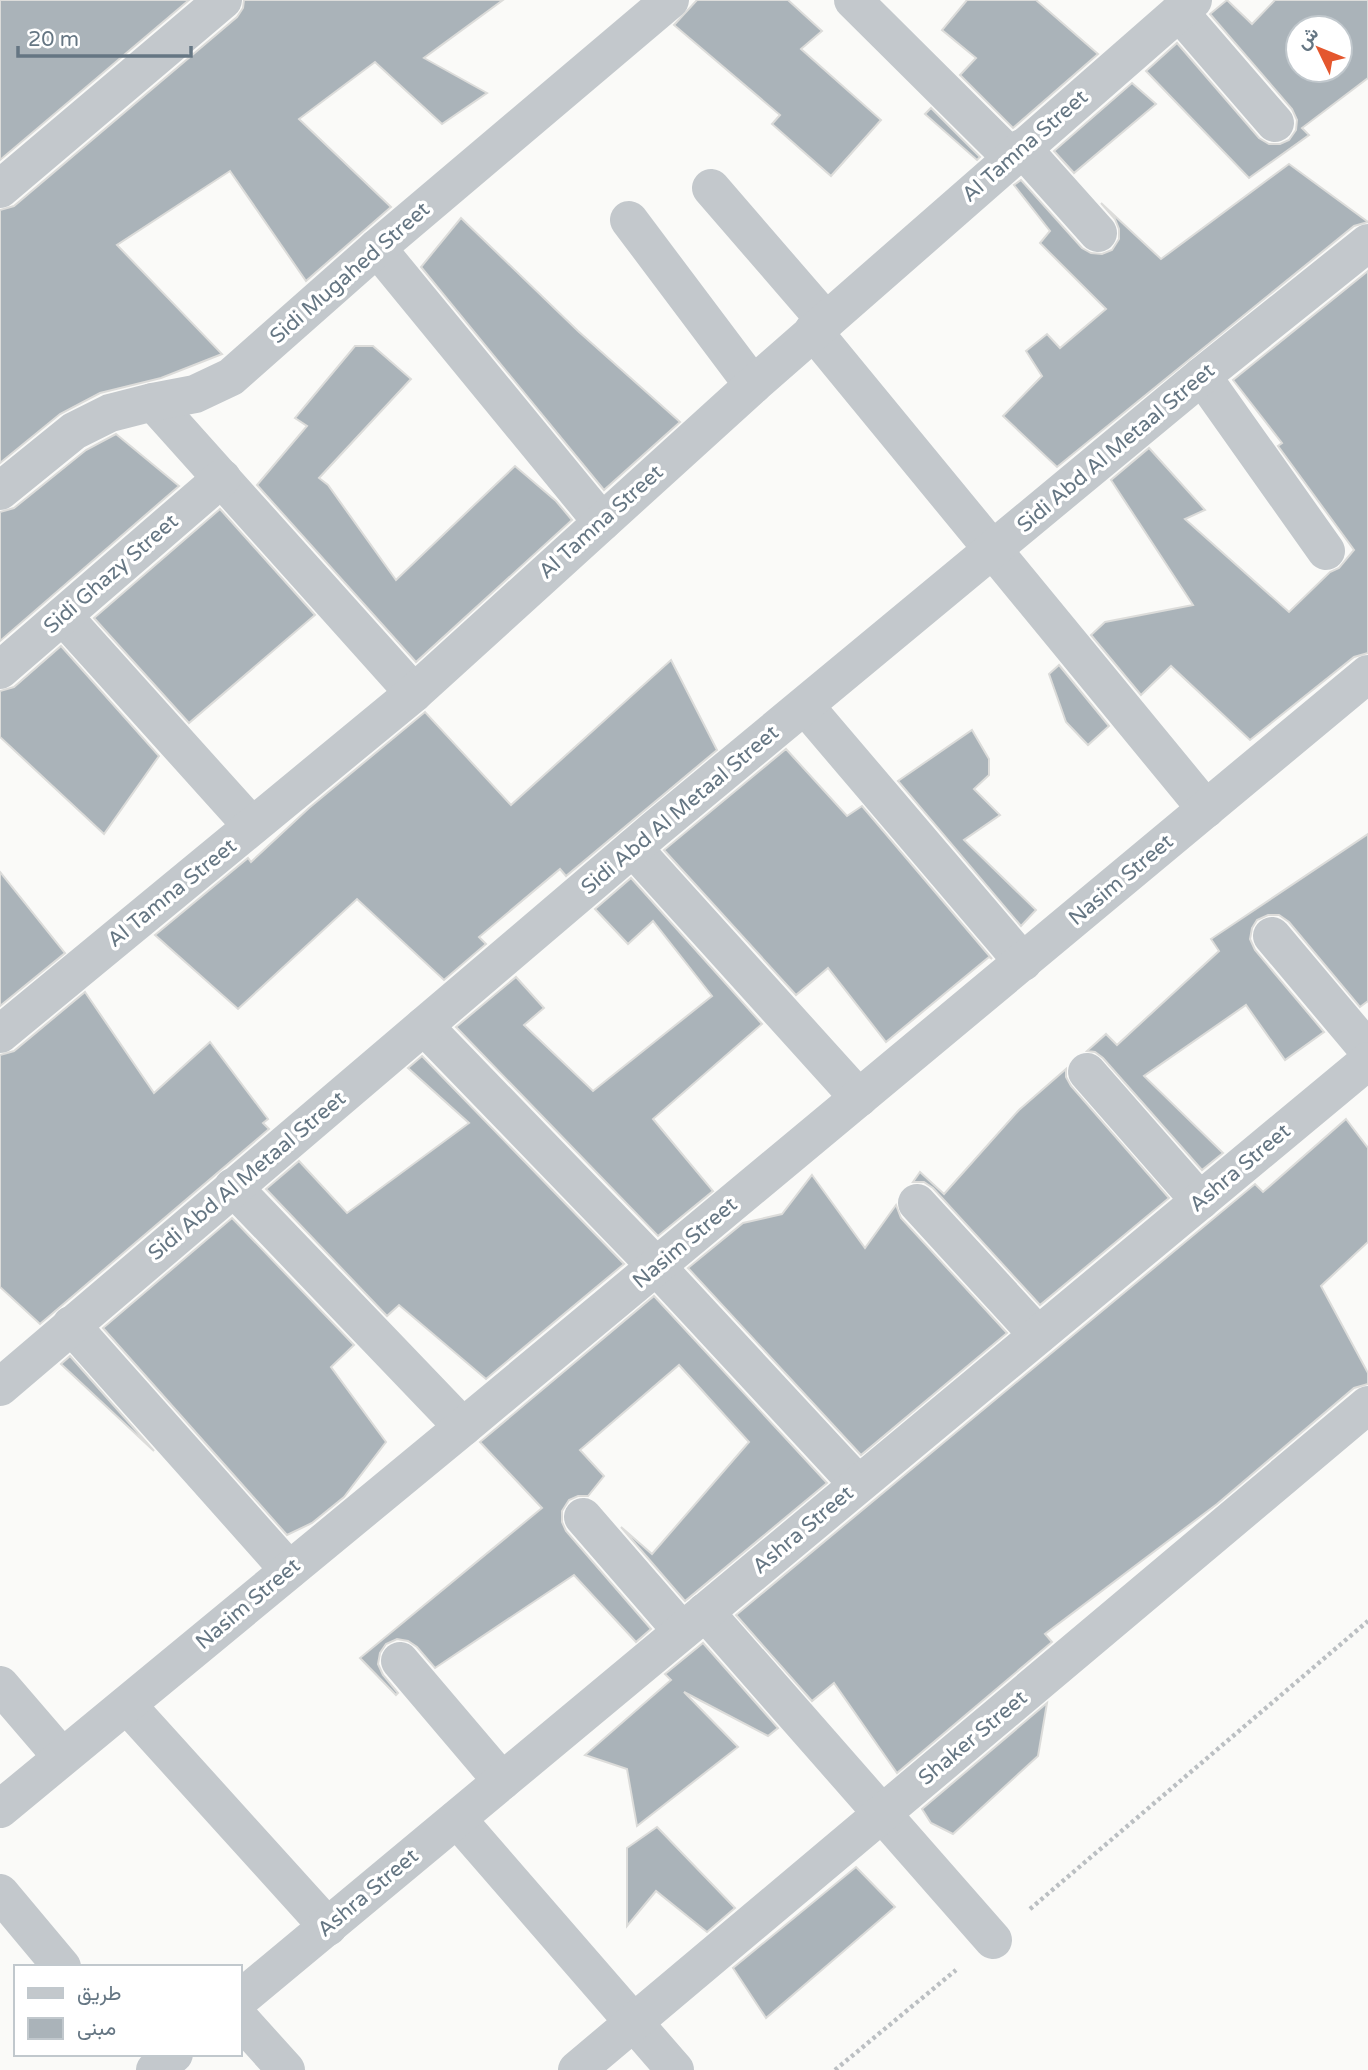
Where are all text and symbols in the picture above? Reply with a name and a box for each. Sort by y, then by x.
scale bar [18,14,191,58]
north arrow [1284,14,1354,84]
text: ش [1291,22,1323,54]
text: 20 m [28,27,79,52]
street label: Al Tamna Street [957,85,1093,207]
street label: Sidi Mugahed Street [265,197,435,349]
street label: Sidi Abd Al Metaal Street [1012,358,1220,538]
street label: Al Tamna Street [534,460,668,584]
street label: Sidi Ghazy Street [39,509,183,639]
street label: Sidi Abd Al Metaal Street [576,720,784,900]
street label: Nasim Street [1064,829,1178,931]
street label: Al Tamna Street [103,833,241,953]
street label: Sidi Abd Al Metaal Street [143,1086,351,1266]
street label: Ashra Street [1185,1119,1295,1217]
street label: Nasim Street [628,1192,742,1294]
street label: Ashra Street [748,1481,858,1579]
street label: Nasim Street [191,1553,305,1655]
street label: Shaker Street [914,1685,1032,1791]
street label: Ashra Street [313,1844,423,1942]
legend [14,1965,242,2056]
text: طريق [77,1981,122,2006]
text: مبنى [77,2016,116,2041]

